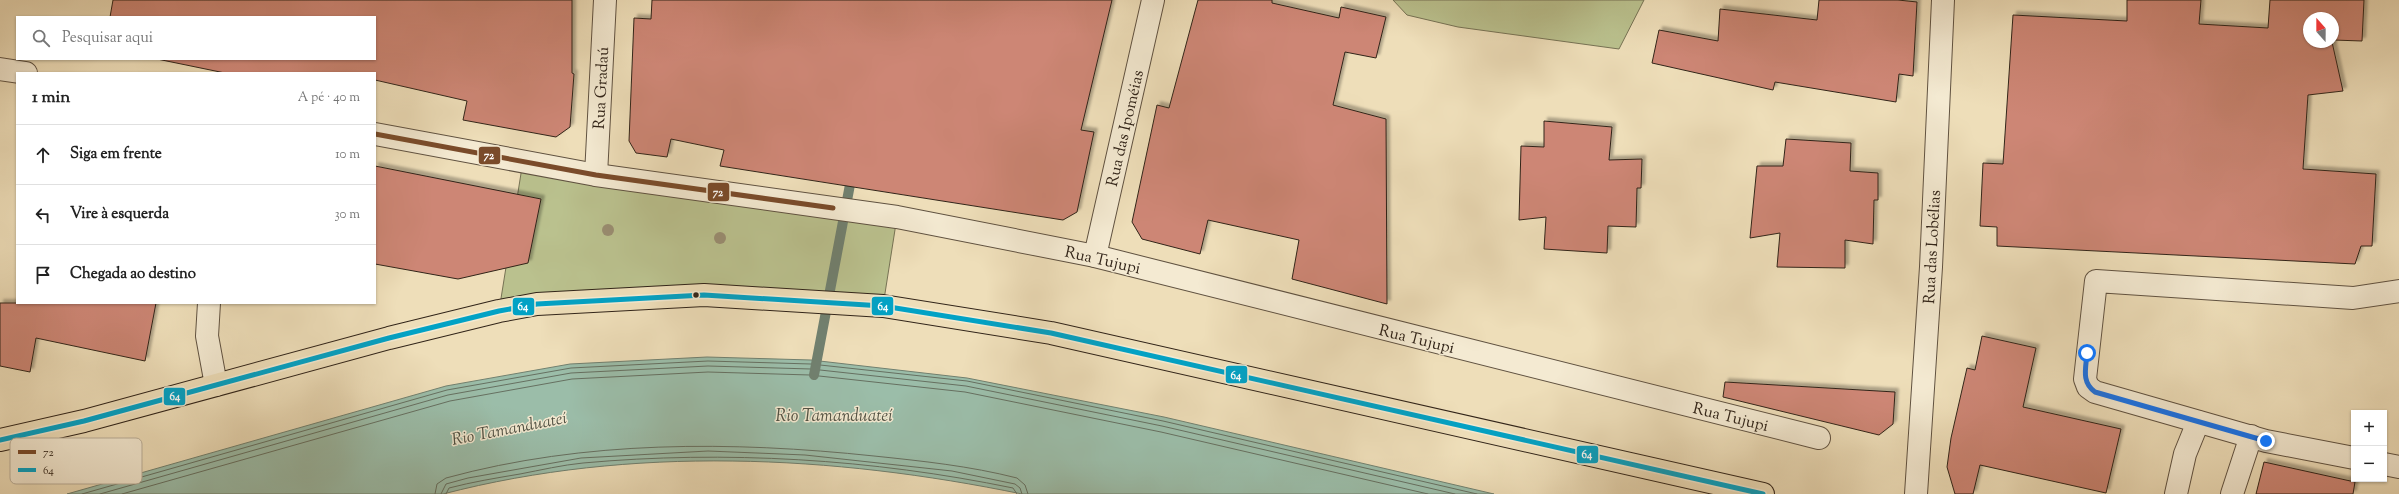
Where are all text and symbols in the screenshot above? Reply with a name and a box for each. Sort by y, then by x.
north arrow [2303,12,2339,48]
search box [16,16,376,60]
icon: search [30,27,52,49]
text: Pesquisar aqui [62,28,153,49]
street label: Rua Gradaú [589,46,616,130]
street label: Rua das Ipoméias [1102,68,1151,189]
text: 1 min [32,86,70,110]
text: A pé · 40 m [298,89,360,107]
icon: ahead [32,144,54,166]
text: Siga em frente [70,144,162,165]
text: 10 m [335,146,360,164]
line badge: 72 [478,146,501,165]
text: 72 [484,148,495,164]
line badge: 72 [707,182,730,202]
text: 72 [713,185,724,201]
street label: Rua das Lobélias [1919,190,1948,305]
icon: left [32,204,54,226]
text: Vire à esquerda [70,204,169,225]
text: 30 m [334,206,360,224]
street label: Rua Tujupi [1062,242,1143,281]
icon: arrive [32,264,54,286]
text: Chegada ao destino [70,264,196,285]
unlabelled marker [691,290,701,300]
line badge: 64 [871,296,894,316]
line badge: 64 [512,297,535,316]
text: 64 [518,299,529,315]
text: 64 [878,299,889,315]
street label: Rua Tujupi [1376,320,1457,361]
route start [2078,344,2096,362]
line badge: 64 [1225,365,1248,384]
text: 64 [1231,368,1242,384]
line badge: 64 [163,387,186,406]
text: 64 [170,389,181,405]
street label: Rua Tujupi [1690,398,1771,439]
water label: Rio Tamanduateí [776,405,893,429]
water label: Rio Tamanduateí [450,407,570,453]
map controls [2351,410,2387,482]
button: + [2351,410,2387,446]
route end [2257,432,2275,450]
legend [10,438,142,484]
text: 72 [43,445,54,461]
line badge: 64 [1576,445,1599,464]
button: − [2351,446,2387,482]
text: 64 [1582,447,1593,463]
text: 64 [43,463,54,479]

